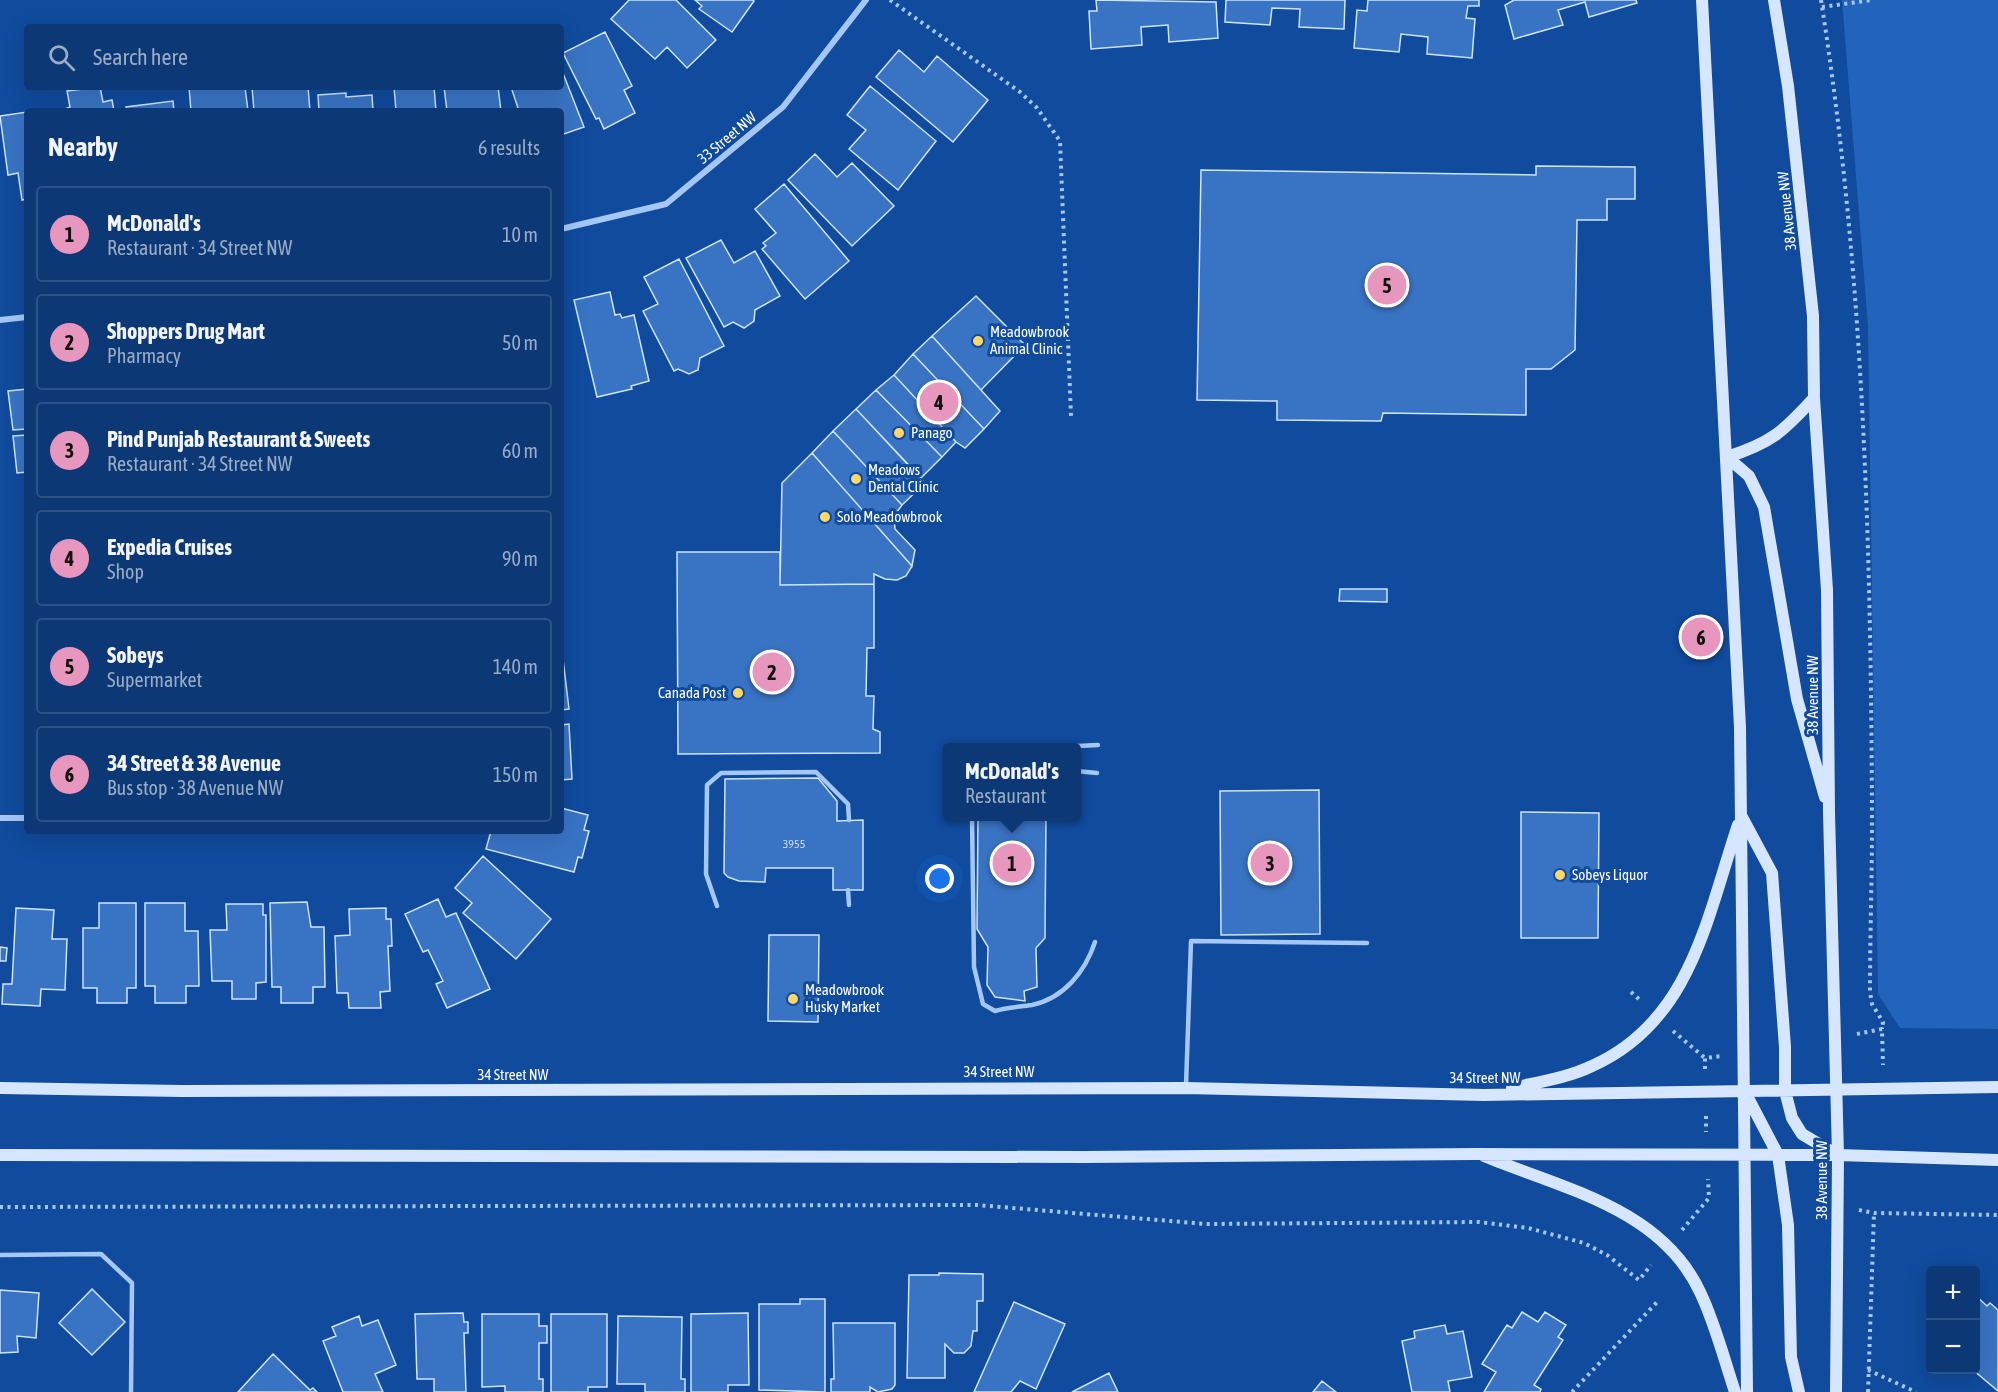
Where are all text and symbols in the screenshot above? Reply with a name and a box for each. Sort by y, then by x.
search box [24,24,564,90]
icon: search [45,41,78,74]
text: Search here [93,44,188,70]
street label: 33 Street NW [694,108,759,167]
text: Nearby [48,132,118,162]
text: 6 results [478,136,540,159]
street label: 38 Avenue NW [1774,171,1799,251]
text: McDonald's [107,210,201,236]
text: 1 [65,223,74,246]
text: 10 m [502,223,538,246]
text: Restaurant · 34 Street NW [107,236,292,259]
pin: 5 [1368,262,1406,308]
text: Shoppers Drug Mart [107,318,265,344]
place label: Meadowbrook Animal Clinic [990,323,1069,357]
text: 2 [65,331,74,354]
text: 50 m [502,331,538,354]
marker: Meadowbrook Animal Clinic [971,334,985,348]
text: Pharmacy [107,344,181,367]
pin: 4 [920,380,958,424]
place label: Panago [911,424,952,441]
text: Pind Punjab Restaurant & Sweets [107,426,370,452]
marker: Panago [892,426,906,440]
text: 3 [65,439,74,462]
text: 60 m [502,439,538,462]
text: Restaurant · 34 Street NW [107,452,292,475]
place label: Meadows Dental Clinic [868,461,939,495]
marker: Meadows Dental Clinic [849,472,863,486]
place label: Solo Meadowbrook [837,508,943,525]
marker: Solo Meadowbrook [818,510,832,524]
text: Expedia Cruises [107,534,232,560]
text: 4 [65,547,74,570]
text: 90 m [502,547,538,570]
text: Shop [107,560,144,583]
pin: 6 [1682,614,1720,660]
text: Sobeys [107,642,164,668]
pin: 2 [752,650,792,694]
text: 5 [65,655,74,678]
text: 140 m [493,655,538,678]
street label: 38 Avenue NW [1804,655,1821,735]
text: Supermarket [107,668,202,691]
place label: Canada Post [658,684,726,701]
marker: Canada Post [731,686,745,700]
popup [943,743,1081,821]
text: 34 Street & 38 Avenue [107,750,281,776]
text: McDonald's [965,758,1059,784]
text: 6 [65,763,74,786]
text: 150 m [493,763,538,786]
text: Bus stop · 38 Avenue NW [107,776,283,799]
text: Restaurant [965,784,1046,807]
house number: 3955 [783,837,805,851]
pin: 1 [992,840,1032,886]
pin: 3 [1250,840,1290,886]
your location [925,864,954,893]
place label: Sobeys Liquor [1572,866,1648,883]
marker: Sobeys Liquor [1553,868,1567,882]
place label: Meadowbrook Husky Market [805,981,884,1015]
marker: Meadowbrook Husky Market [786,992,800,1006]
street label: 34 Street NW [964,1063,1035,1080]
street label: 34 Street NW [478,1066,549,1083]
street label: 34 Street NW [1450,1069,1521,1086]
street label: 38 Avenue NW [1813,1140,1830,1220]
map controls [1926,1266,1980,1374]
button: + [1926,1266,1980,1320]
button: − [1926,1320,1980,1374]

